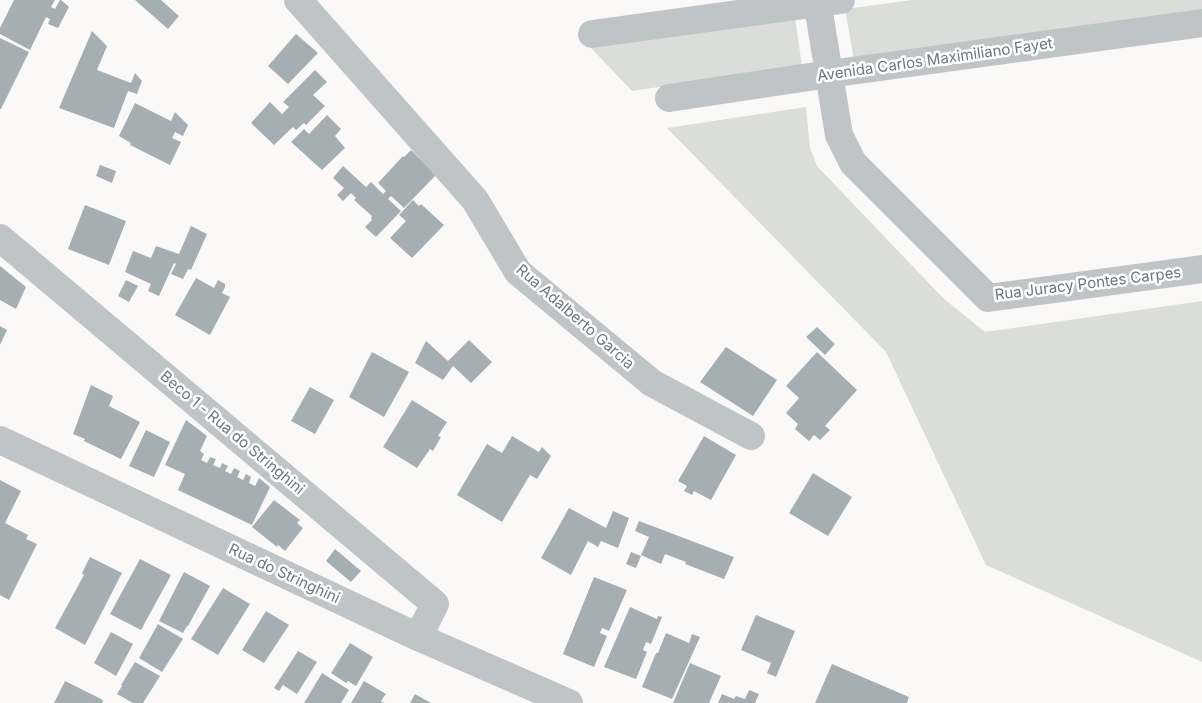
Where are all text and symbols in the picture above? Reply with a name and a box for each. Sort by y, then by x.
street label: Avenida Carlos Maximiliano Fayet [816,35,1054,85]
street label: Rua Adalberto Garcia [512,261,638,373]
street label: Rua Juracy Pontes Carpes [994,264,1182,304]
street label: Beco 1 - Rua do Stringhini [156,367,308,499]
street label: Rua do Stringhini [226,540,342,608]

